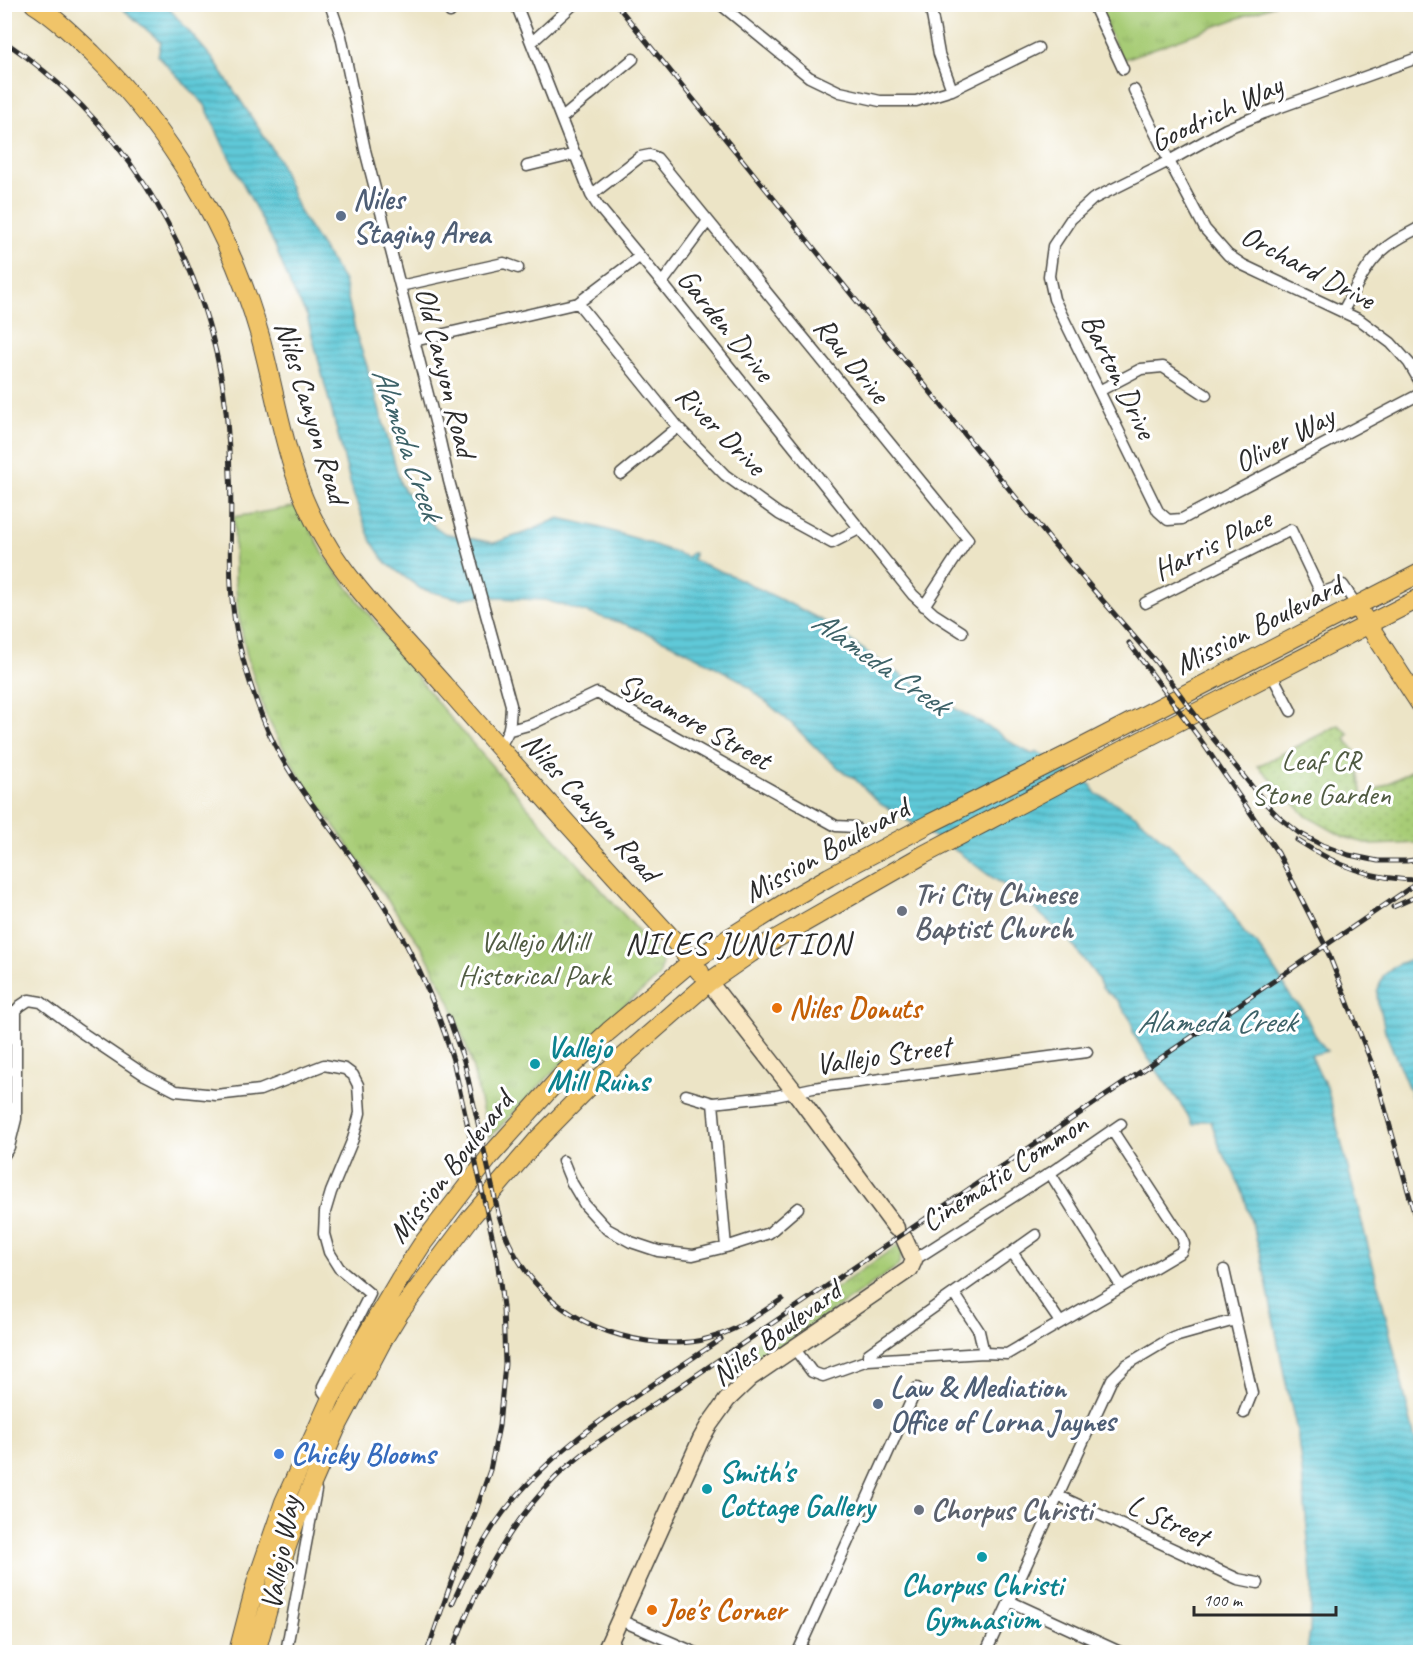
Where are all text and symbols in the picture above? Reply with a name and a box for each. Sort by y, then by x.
street label: Goodrich Way [1144,65,1290,160]
place label: Niles Staging Area [353,180,493,252]
marker: Niles Staging Area [334,209,348,223]
street label: Orchard Drive [1235,216,1383,319]
street label: Garden Drive [669,261,785,391]
street label: Old Canyon Road [407,283,486,465]
street label: Barton Drive [1072,307,1167,447]
street label: Rau Drive [806,309,900,413]
street label: Niles Canyon Road [266,316,359,512]
water label: Alameda Creek [362,362,454,530]
street label: River Drive [668,377,776,485]
street label: Oliver Way [1227,396,1343,481]
street label: Harris Place [1147,498,1279,589]
street label: Mission Boulevard [1168,565,1352,683]
water label: Alameda Creek [804,600,962,728]
street label: Sycamore Street [612,664,780,780]
street label: Niles Canyon Road [514,724,671,893]
park label: Leaf CR Stone Garden [1251,741,1391,813]
street label: Mission Boulevard [737,787,919,911]
place label: Tri City Chinese Baptist Church [914,875,1079,947]
marker: Tri City Chinese Baptist Church [895,904,909,918]
park label: Vallejo Mill Historical Park [458,922,612,994]
district label: NILES JUNCTION [625,923,855,964]
place label: Niles Donuts [789,989,924,1027]
marker: Niles Donuts [770,1001,784,1015]
water label: Alameda Creek [1137,1001,1300,1042]
street label: Vallejo Street [813,1026,957,1083]
place label: Vallejo Mill Ruins [547,1028,653,1100]
marker: Vallejo Mill Ruins [528,1057,542,1071]
street label: Mission Boulevard [379,1080,524,1251]
street label: Cinematic Common [913,1103,1096,1240]
street label: Niles Boulevard [703,1269,852,1394]
place label: Law & Mediation Office of Lorna Jaynes [890,1368,1119,1441]
marker: Law & Mediation Office of Lorna Jaynes [871,1397,885,1411]
place label: Chicky Blooms [291,1435,439,1473]
marker: Chicky Blooms [272,1447,286,1461]
place label: Smith's Cottage Gallery [719,1453,877,1525]
marker: Smith's Cottage Gallery [700,1482,714,1496]
street label: L Street [1122,1485,1218,1557]
street label: Vallejo Way [251,1491,309,1613]
place label: Chorpus Christi [931,1491,1097,1529]
marker: Chorpus Christi [912,1503,926,1517]
marker: Chorpus Christi Gymnasium [975,1550,989,1564]
place label: Chorpus Christi Gymnasium [901,1566,1067,1638]
scale bar [1194,1579,1336,1617]
text: 100 m [1203,1589,1244,1611]
place label: Joe's Corner [662,1591,789,1629]
marker: Joe's Corner [645,1603,659,1617]

